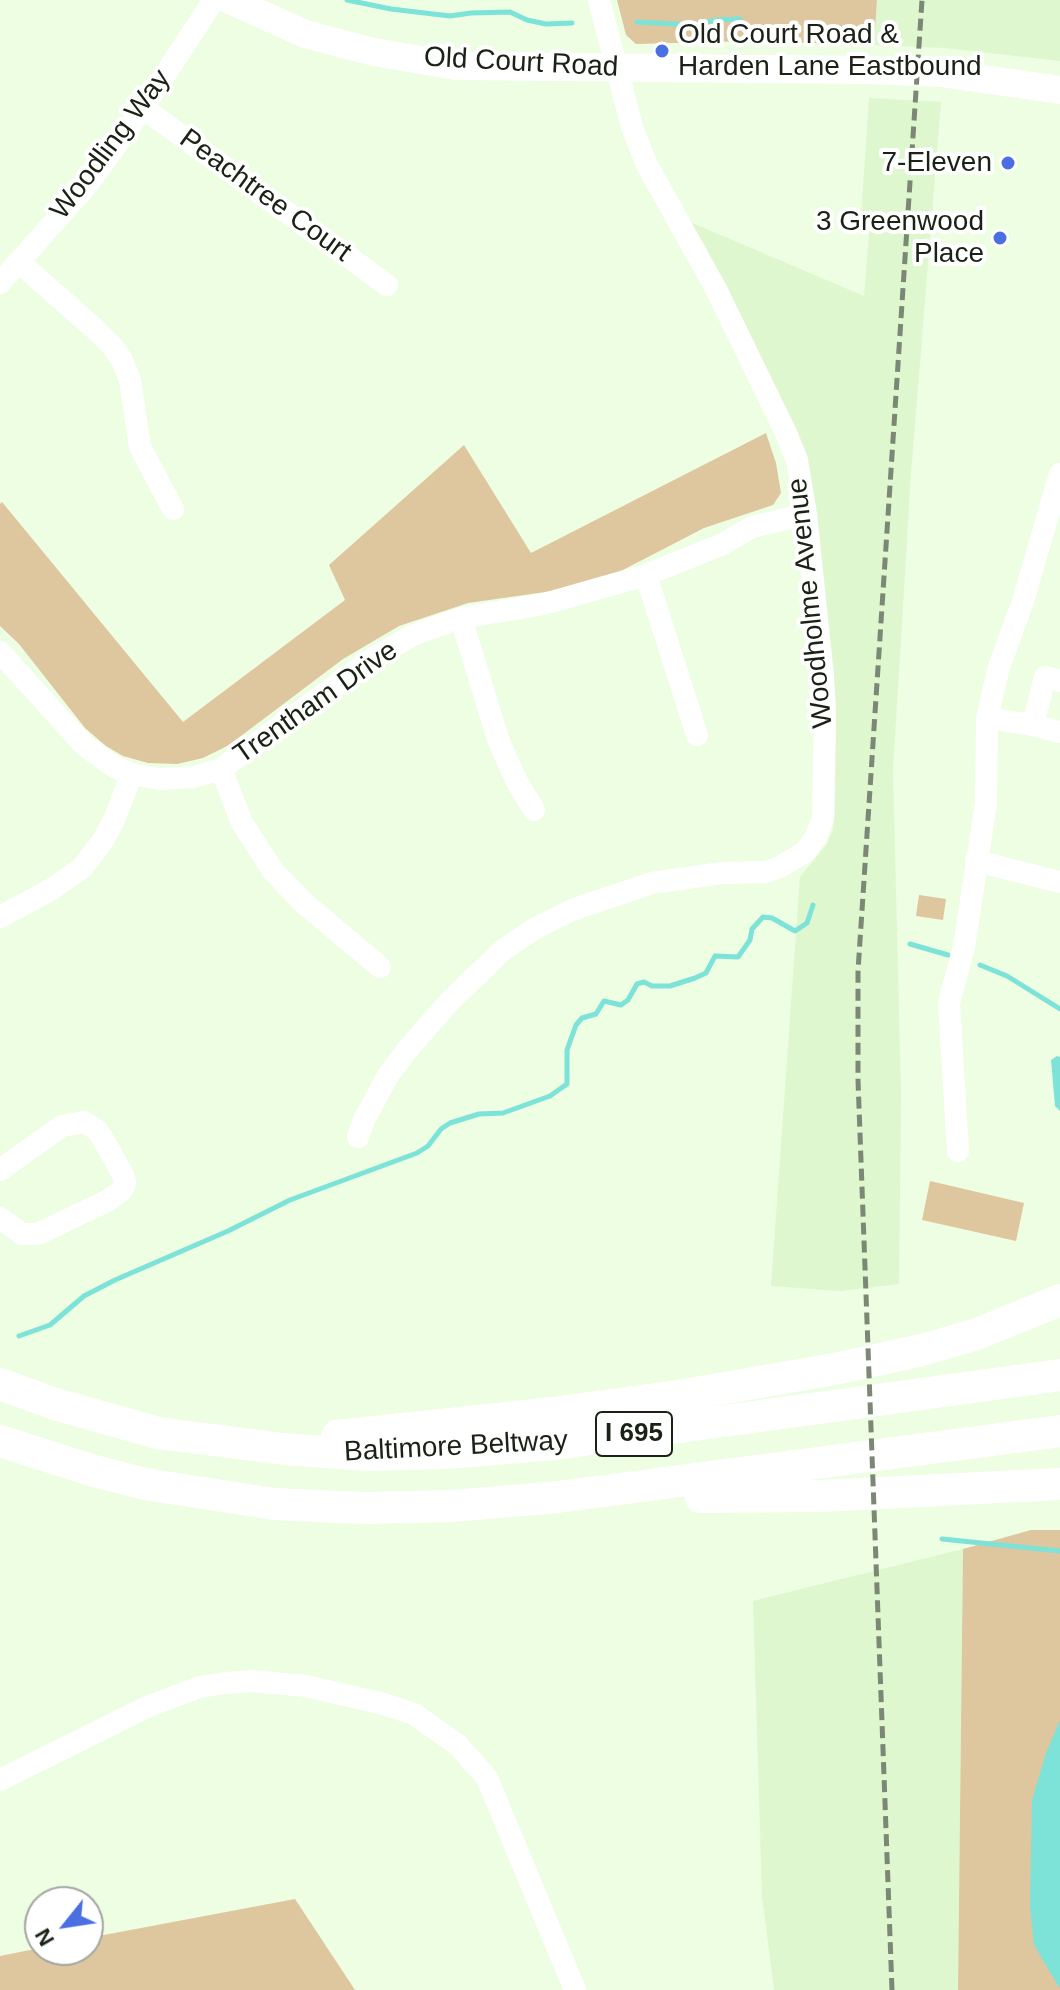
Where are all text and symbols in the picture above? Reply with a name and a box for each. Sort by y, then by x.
place label: Old Court Road & Harden Lane Eastbound [678,18,982,84]
street label: Old Court Road [423,41,619,85]
marker: Old Court Road & Harden Lane Eastbound [653,42,671,60]
street label: Woodling Way [44,63,178,227]
street label: Peachtree Court [173,122,357,270]
place label: 7-Eleven [881,146,992,180]
marker: 7-Eleven [999,154,1017,172]
place label: 3 Greenwood Place [816,205,984,271]
marker: 3 Greenwood Place [991,229,1009,247]
street label: Woodholme Avenue [781,476,841,730]
street label: Trentham Drive [228,634,404,772]
road number: I 695 [596,1412,672,1456]
street label: Baltimore Beltway [343,1424,569,1470]
north arrow [24,1886,104,1966]
text: N [30,1924,59,1950]

